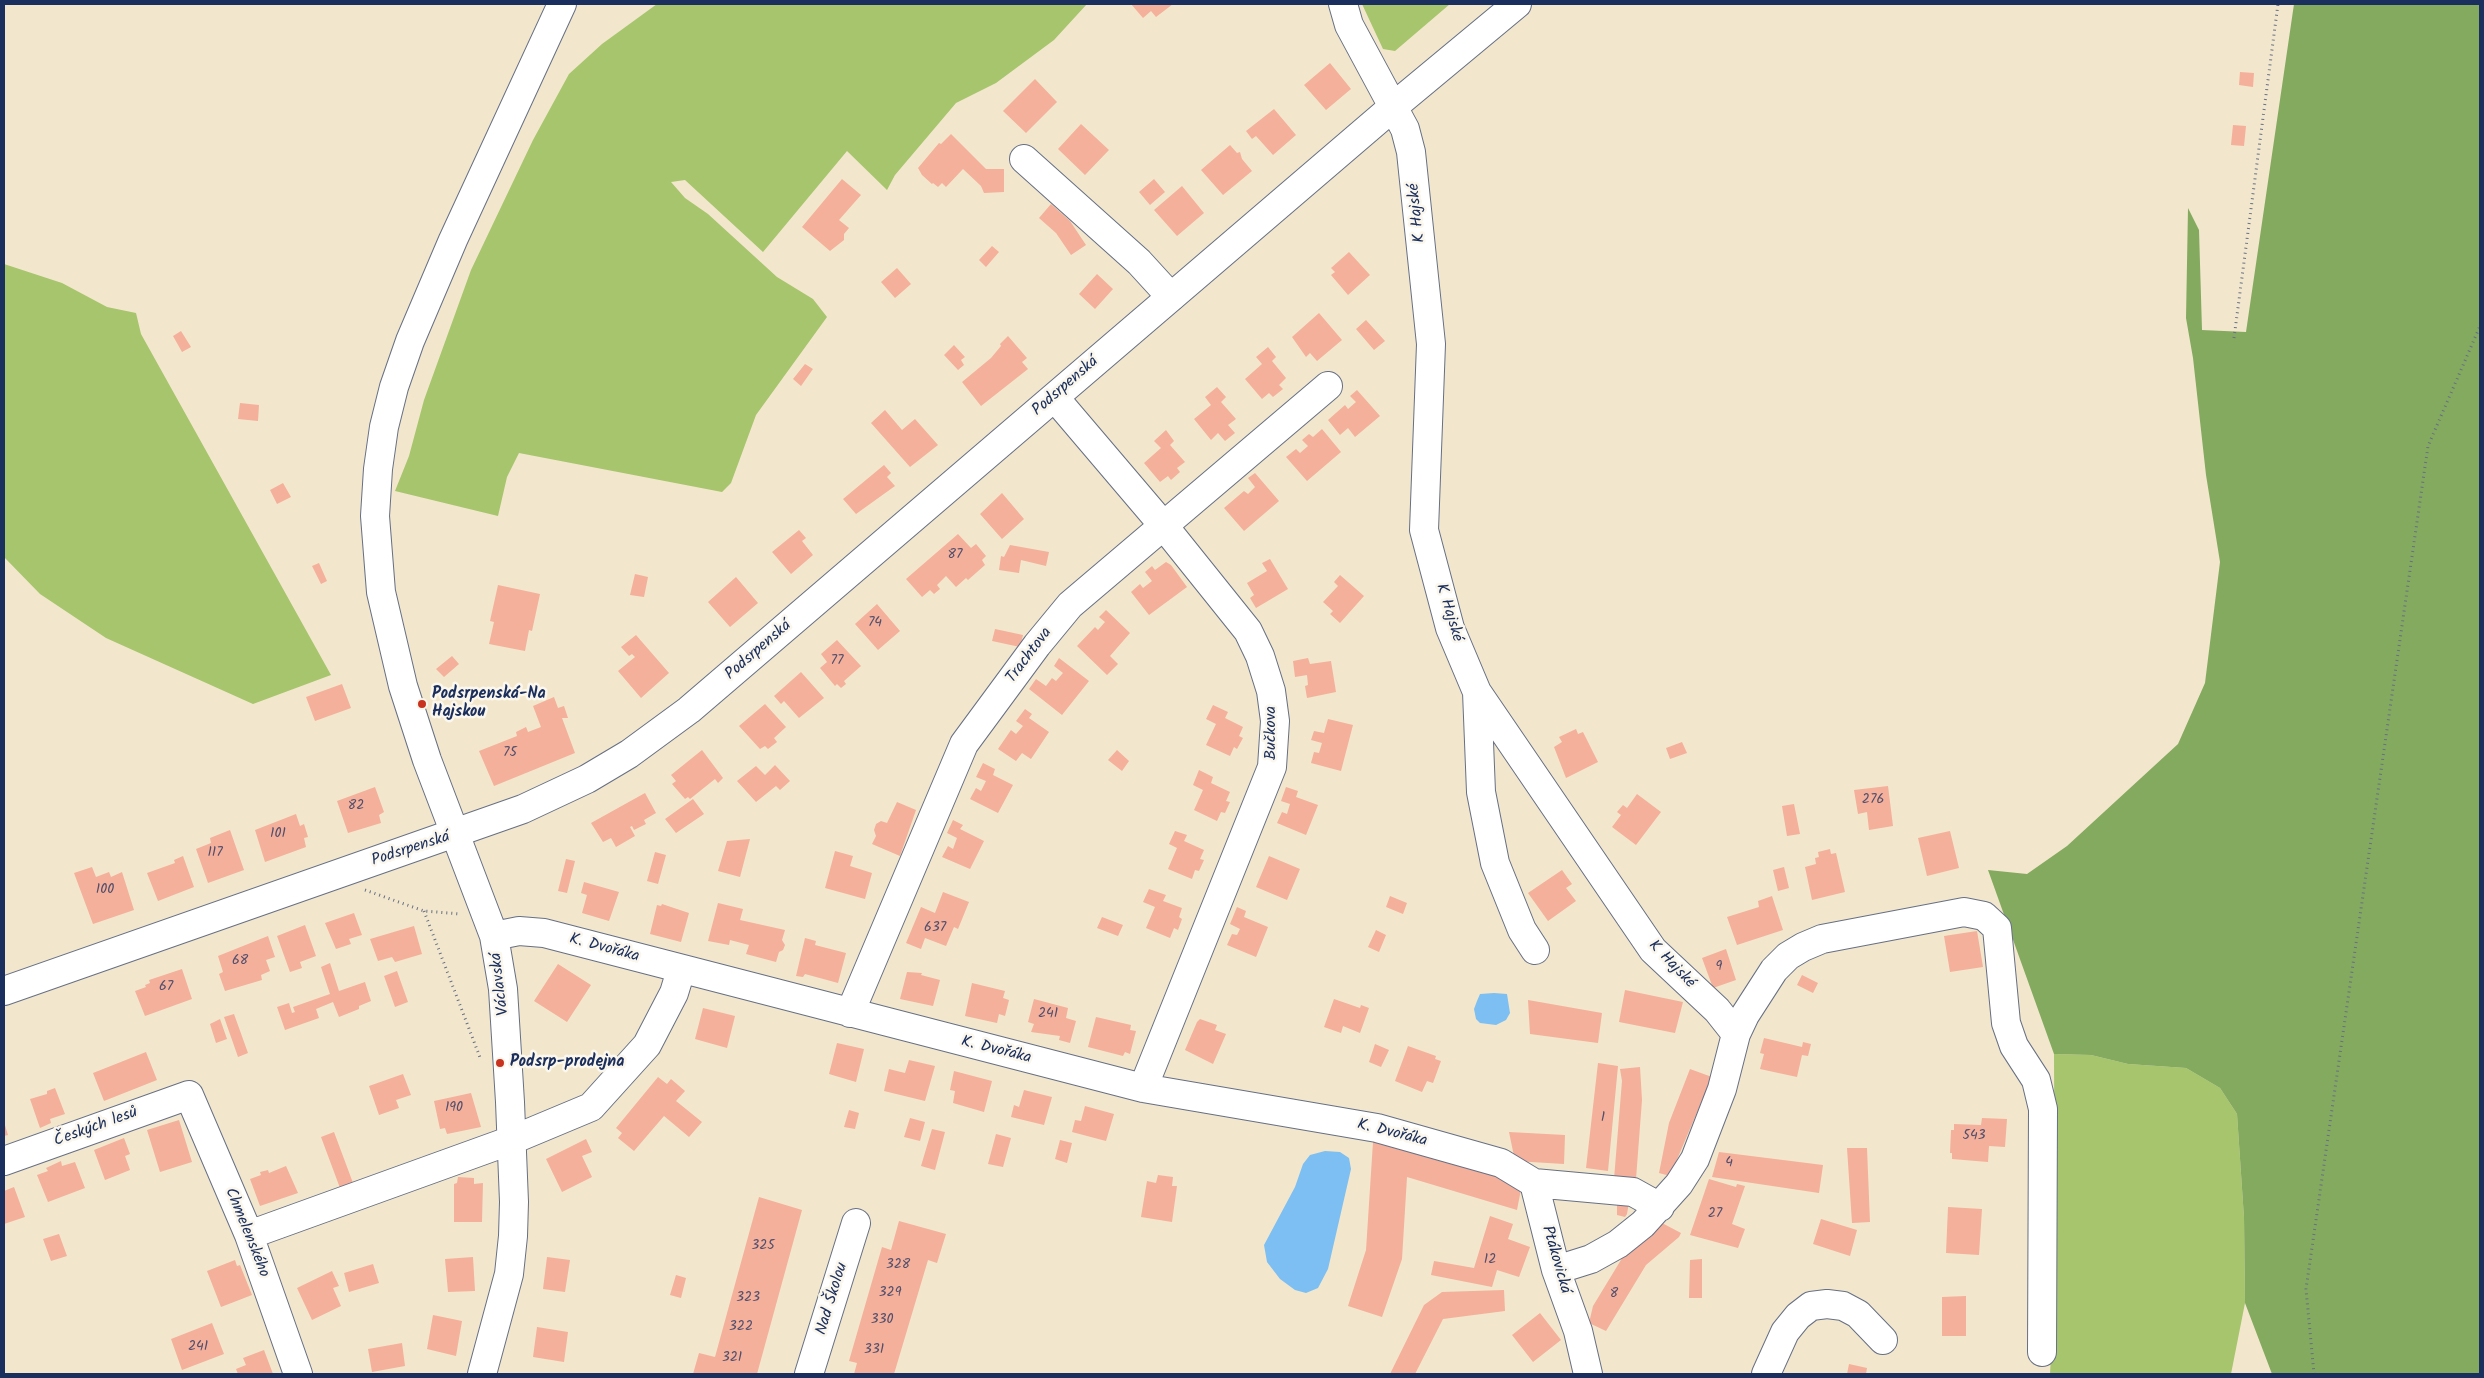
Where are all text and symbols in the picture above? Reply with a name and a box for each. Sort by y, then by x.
street label: K Hajské [1405,182,1431,244]
street label: Podsrpenská [1029,353,1103,421]
house number: 87 [948,548,962,564]
street label: K Hajské [1430,582,1466,644]
house number: 74 [868,616,882,632]
street label: Podsrpenská [722,617,796,685]
street label: Trachtova [1003,624,1057,688]
house number: 77 [831,654,843,670]
place label: Podsrpenská-Na Hajskou [432,685,546,723]
marker: Podsrpenská-Na Hajskou [416,698,428,710]
street label: Bučkova [1262,706,1282,760]
house number: 75 [503,746,517,762]
house number: 276 [1862,793,1884,809]
house number: 82 [348,799,364,815]
house number: 101 [270,827,286,843]
street label: Podsrpenská [369,828,453,872]
house number: 117 [207,846,223,862]
house number: 100 [96,883,114,899]
house number: 637 [924,921,946,937]
street label: K. Dvořáka [567,930,641,968]
street label: K Hajské [1643,937,1699,993]
street label: Václavská [488,951,514,1017]
house number: 68 [232,954,248,970]
house number: 9 [1716,960,1722,976]
house number: 67 [159,980,173,996]
house number: 241 [1038,1007,1058,1023]
street label: K. Dvořáka [959,1033,1033,1069]
place label: Podsrp-prodejna [510,1053,624,1073]
marker: Podsrp-prodejna [494,1057,506,1069]
house number: 190 [445,1101,463,1117]
street label: Českých lesů [51,1104,141,1152]
house number: 1 [1601,1111,1605,1127]
street label: K. Dvořáka [1355,1116,1429,1152]
house number: 543 [1962,1129,1986,1145]
house number: 4 [1725,1156,1733,1172]
street label: Chmelenského [219,1185,273,1281]
house number: 27 [1708,1207,1722,1223]
street label: Ptákovická [1536,1224,1574,1296]
house number: 325 [751,1239,775,1255]
house number: 12 [1484,1253,1496,1269]
house number: 328 [886,1258,910,1274]
street label: Nad Školou [813,1260,853,1338]
house number: 329 [879,1286,901,1302]
house number: 8 [1610,1287,1618,1303]
house number: 323 [736,1291,760,1307]
house number: 330 [871,1313,893,1329]
house number: 322 [729,1320,753,1336]
house number: 241 [188,1340,208,1356]
house number: 331 [864,1343,884,1359]
house number: 321 [722,1351,742,1367]

